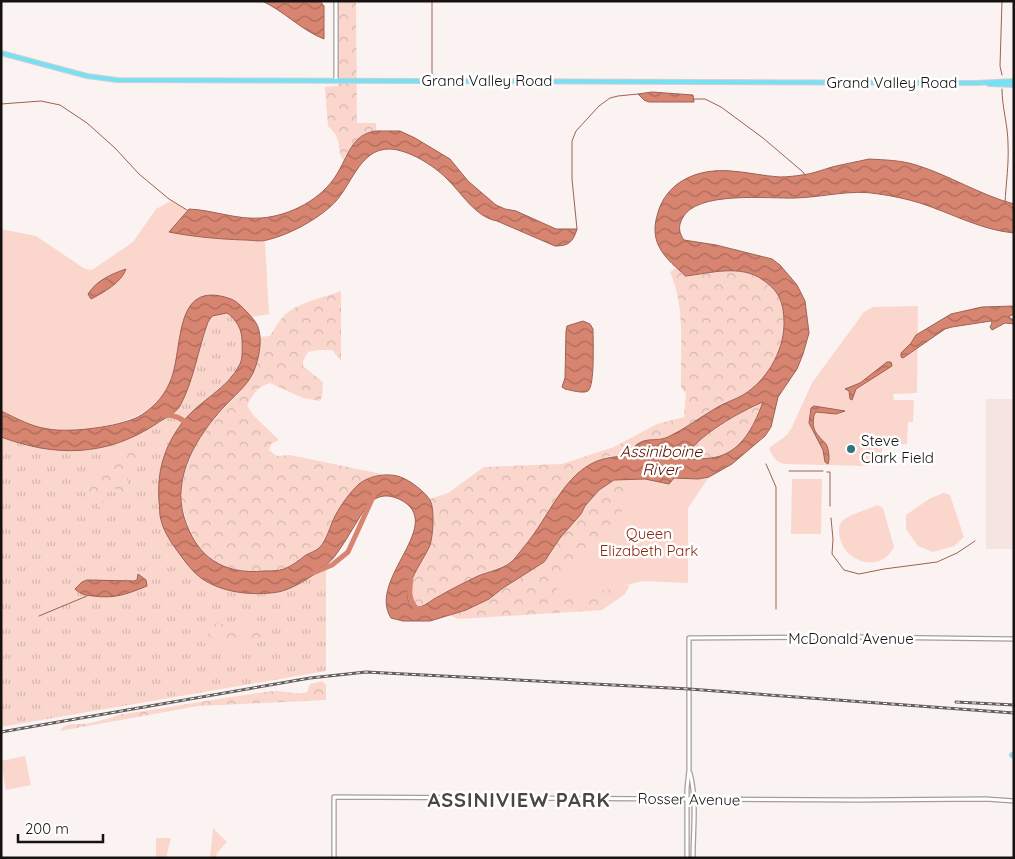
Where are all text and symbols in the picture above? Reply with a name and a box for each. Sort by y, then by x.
street label: Grand Valley Road [422,71,552,90]
street label: Grand Valley Road [827,73,957,92]
place label: Steve Clark Field [861,431,934,467]
water label: Assiniboine River [620,441,703,479]
marker: Steve Clark Field [845,443,857,455]
park label: Queen Elizabeth Park [600,524,698,560]
street label: McDonald Avenue [788,629,914,648]
district label: ASSINIVIEW PARK [427,787,611,812]
street label: Rosser Avenue [637,789,741,809]
scale bar [18,812,102,844]
text: 200 m [25,819,69,838]

